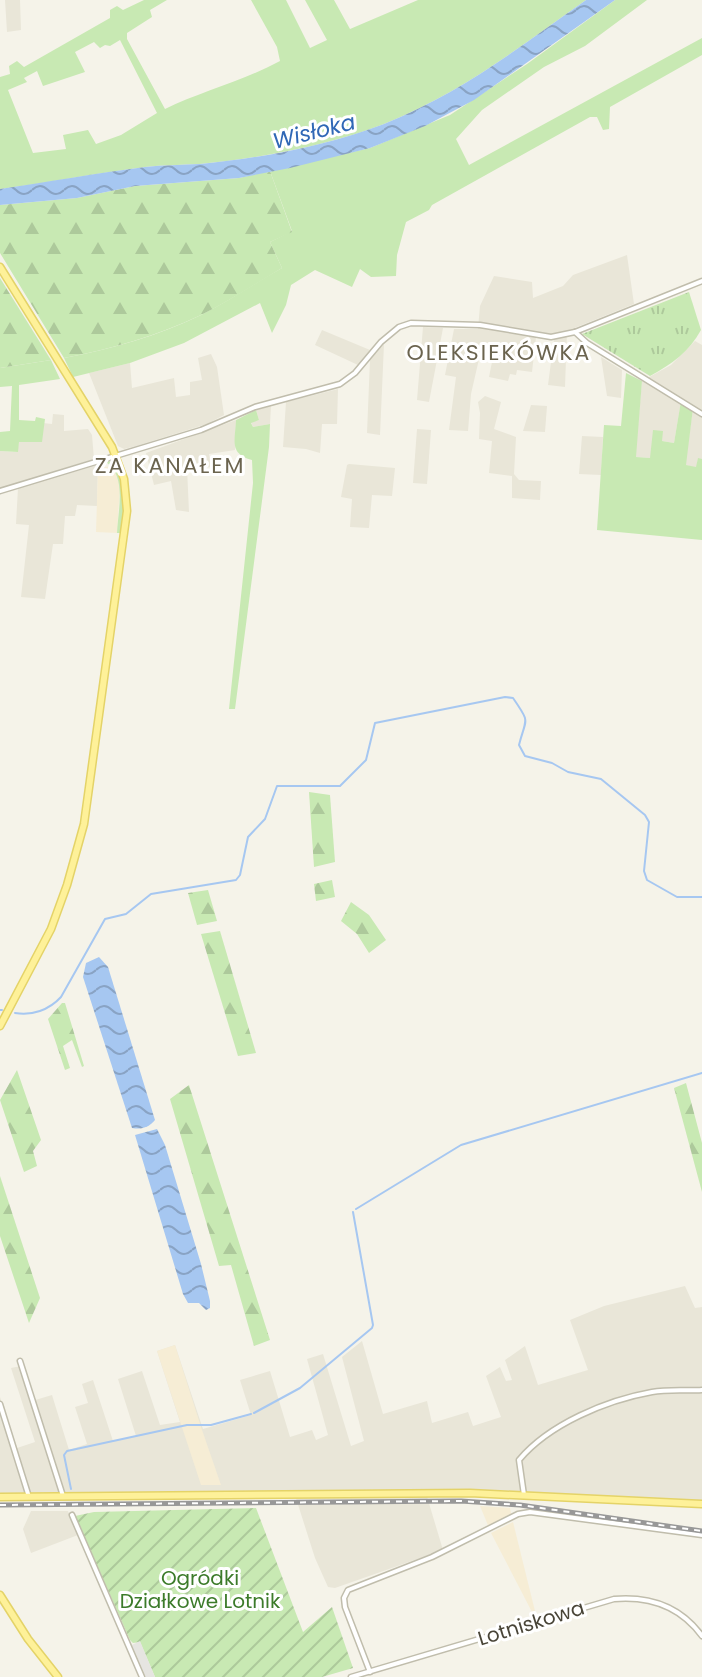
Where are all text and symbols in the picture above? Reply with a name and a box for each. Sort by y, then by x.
water label: Wisłoka [270,106,359,157]
district label: OLEKSIEKÓWKA [407,337,591,368]
district label: ZA KANAŁEM [95,450,245,481]
park label: Ogródki Działkowe Lotnik [120,1564,281,1615]
street label: Lotniskowa [474,1594,588,1652]

